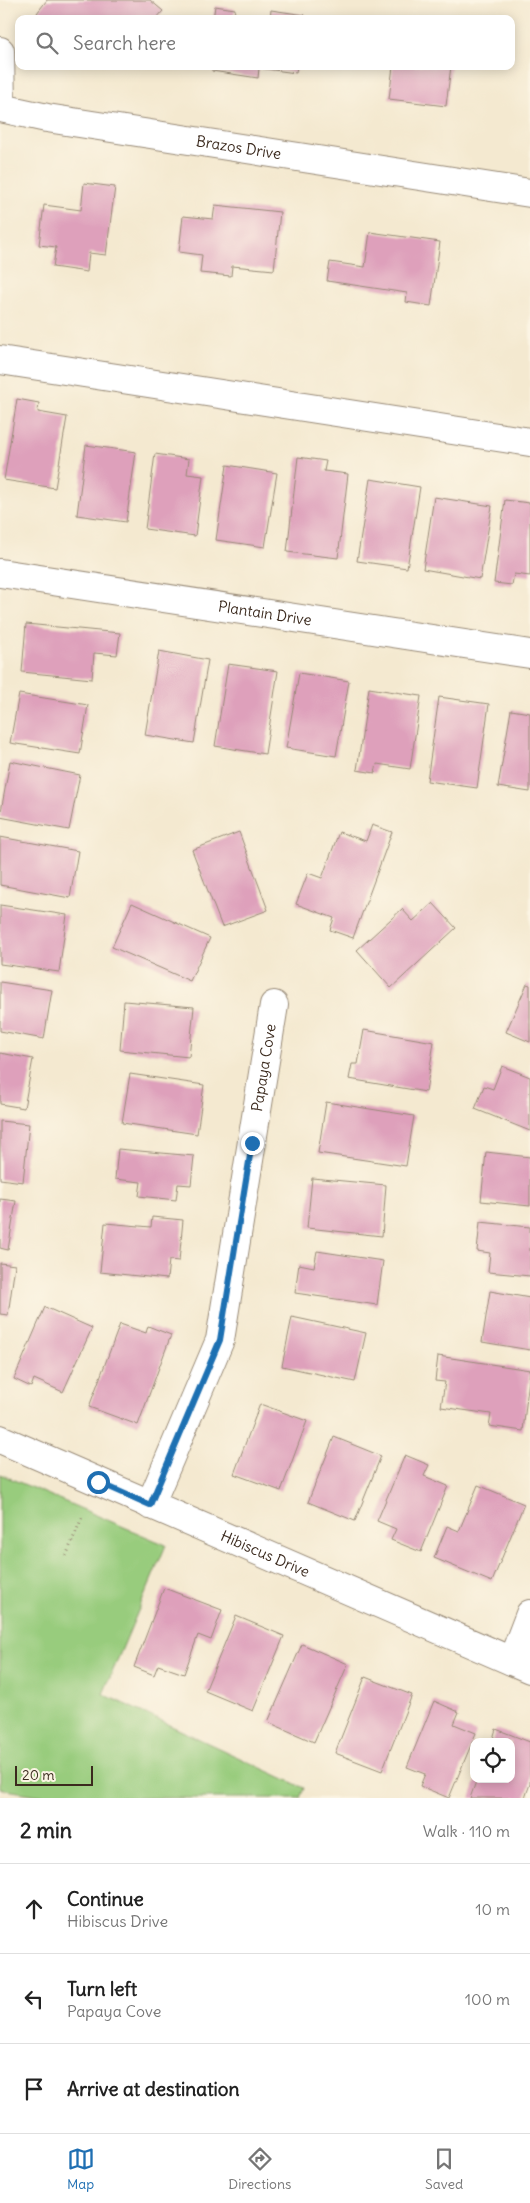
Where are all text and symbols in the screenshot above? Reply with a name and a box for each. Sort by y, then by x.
search box [15,15,515,70]
icon: search [33,29,61,57]
text: Search here [73,31,176,55]
street label: Brazos Drive [195,131,283,163]
street label: Plantain Drive [217,596,313,630]
street label: Papaya Cove [247,1022,280,1113]
route end [241,1132,264,1155]
route start [87,1471,110,1494]
street label: Hibiscus Drive [218,1526,313,1581]
map controls [470,1738,515,1783]
button: locate [470,1738,515,1783]
scale bar [15,1763,92,1786]
text: 20 m [22,1766,55,1784]
text: 2 min [20,1817,72,1844]
text: Walk · 110 m [423,1821,510,1841]
text: Continue [67,1887,144,1911]
icon: ahead [20,1895,48,1923]
text: 10 m [475,1899,510,1919]
text: Hibiscus Drive [67,1911,168,1931]
text: Turn left [67,1977,137,2001]
icon: left [20,1985,48,2013]
text: 100 m [465,1989,510,2009]
text: Papaya Cove [67,2001,161,2021]
icon: arrive [20,2075,48,2103]
text: Arrive at destination [67,2077,240,2101]
tab: Map [67,2145,95,2193]
tab: Directions [228,2145,291,2193]
tab: Saved [425,2145,463,2193]

